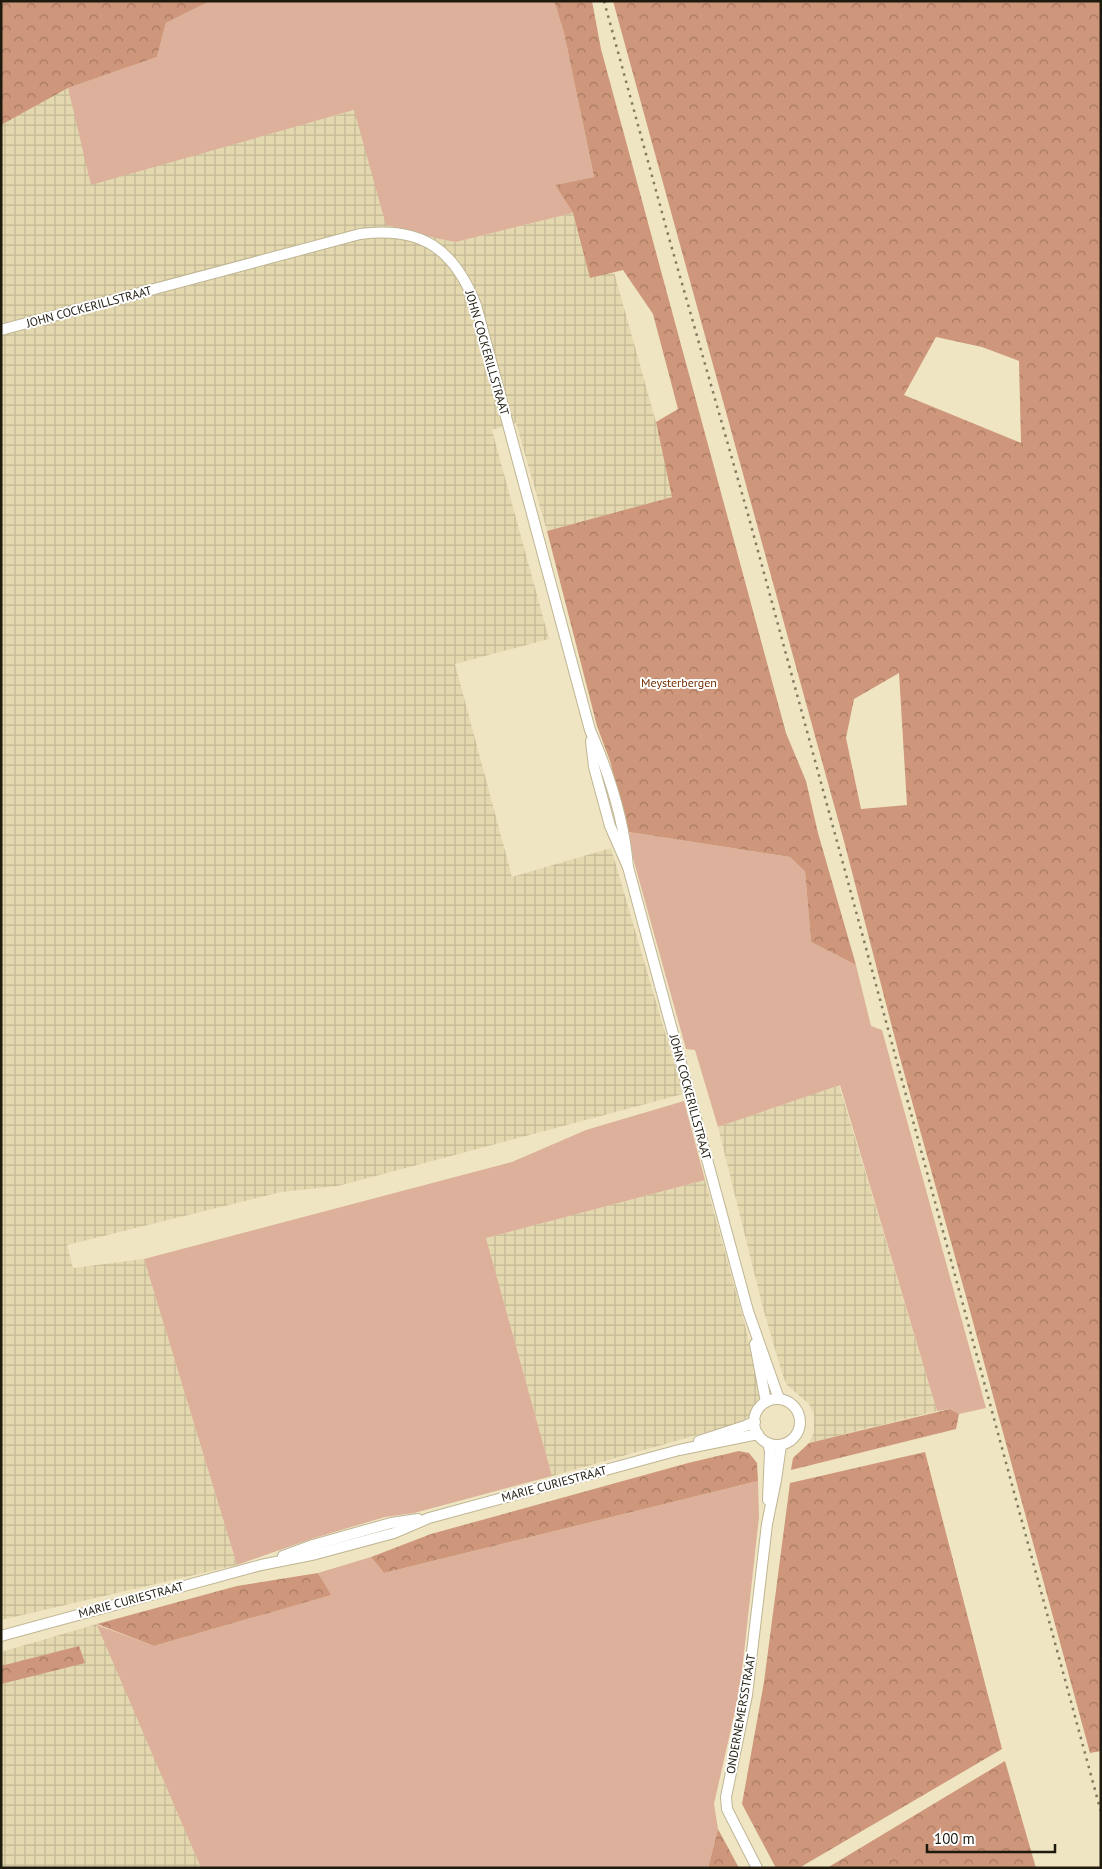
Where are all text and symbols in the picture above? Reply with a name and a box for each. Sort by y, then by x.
street label: JOHN COCKERILLSTRAAT [24,282,154,331]
street label: JOHN COCKERILLSTRAAT [462,288,513,417]
park label: Meysterbergen [641,675,717,690]
street label: JOHN COCKERILLSTRAAT [666,1032,715,1162]
street label: MARIE CURIESTRAAT [500,1462,608,1505]
street label: MARIE CURIESTRAAT [77,1578,185,1621]
street label: ONDERNEMERSSTRAAT [723,1652,758,1775]
scale bar [927,1822,1054,1854]
text: 100 m [934,1829,975,1848]

